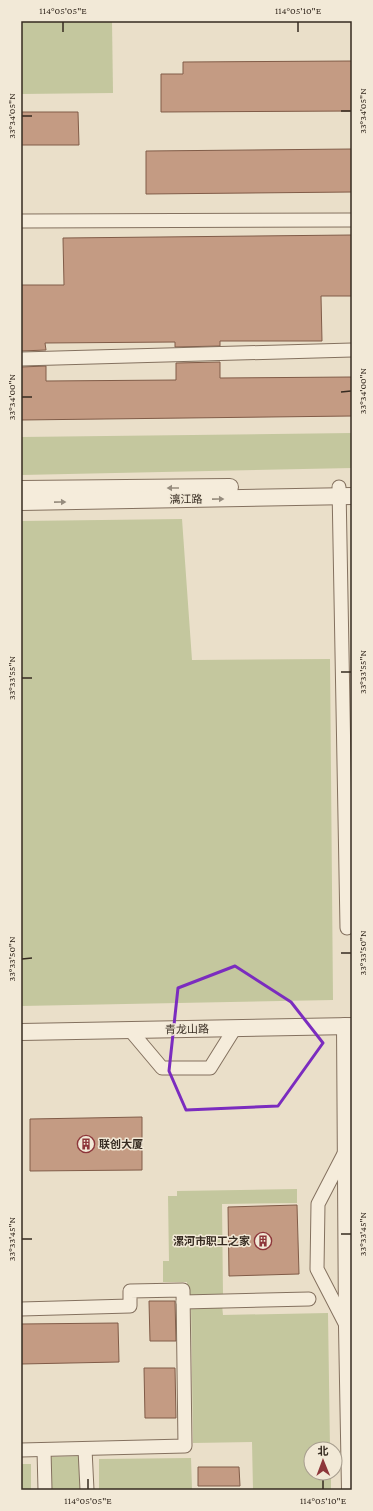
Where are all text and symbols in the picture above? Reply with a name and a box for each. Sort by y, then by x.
text: 114°05'05"E [39,5,87,16]
text: 114°05'10"E [275,5,322,16]
text: 33°34'05"N [357,88,368,134]
text: 33°34'05"N [6,93,17,139]
text: 33°34'00"N [357,367,368,414]
text: 33°34'00"N [6,373,17,420]
one-way arrow [166,485,179,491]
street label: 漓江路 [169,493,203,505]
one-way arrow [212,496,225,502]
one-way arrow [54,498,66,505]
text: 33°33'55"N [357,650,368,694]
text: 33°33'55"N [6,656,17,700]
text: 33°33'50"N [357,930,368,976]
text: 33°33'50"N [6,936,17,982]
street label: 青龙山路 [165,1023,209,1035]
building icon: 联创大厦 [76,1134,96,1154]
place label: 联创大厦 [99,1138,143,1150]
text: 33°33'45"N [357,1211,368,1256]
text: 33°33'45"N [6,1216,17,1261]
building icon: 漯河市职工之家 [253,1231,273,1251]
place label: 漯河市职工之家 [173,1235,250,1247]
north arrow [303,1441,343,1481]
text: 北 [317,1445,328,1457]
text: 114°05'05"E [64,1495,112,1506]
text: 114°05'10"E [300,1495,347,1506]

